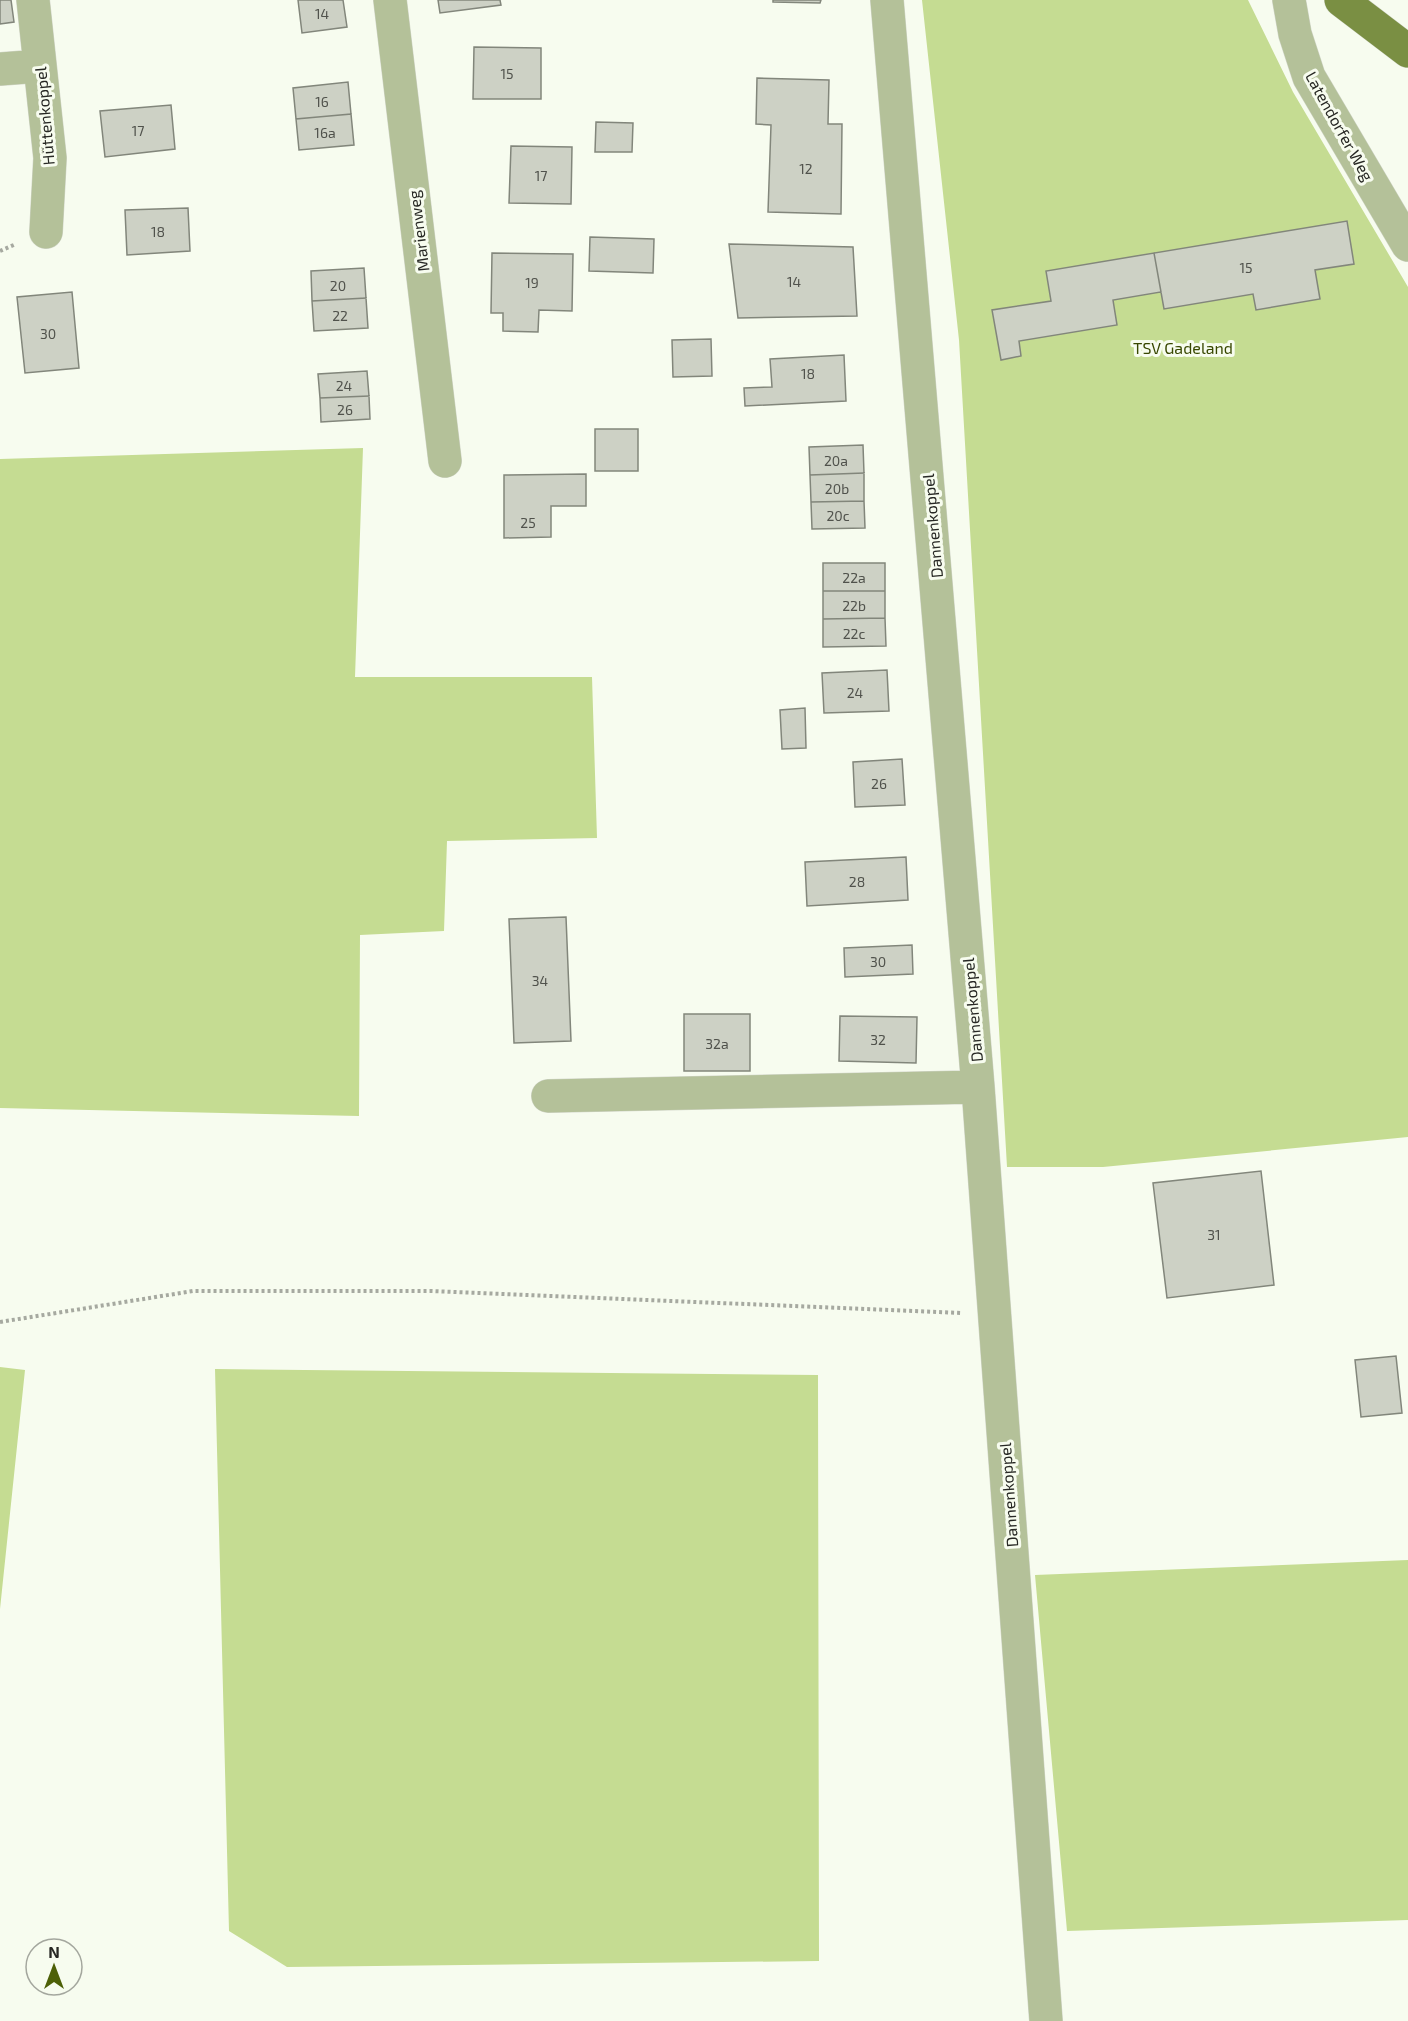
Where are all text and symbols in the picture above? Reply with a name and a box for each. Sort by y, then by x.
house number: 14 [315,5,329,22]
house number: 15 [500,65,514,82]
street label: Hüttenkoppel [30,66,58,166]
street label: Latendorfer Weg [1302,68,1378,184]
house number: 16 [315,93,329,110]
house number: 17 [132,122,144,139]
house number: 16a [314,124,336,141]
house number: 12 [799,160,813,177]
house number: 17 [535,167,547,184]
street label: Marienweg [404,189,432,273]
house number: 18 [151,223,165,240]
house number: 15 [1239,259,1253,276]
house number: 14 [787,273,801,290]
house number: 19 [525,274,539,291]
house number: 20 [330,277,346,294]
house number: 22 [332,307,348,324]
house number: 30 [40,325,56,342]
park label: TSV Gadeland [1133,338,1233,357]
house number: 18 [801,365,815,382]
house number: 24 [336,377,352,394]
house number: 26 [337,401,353,418]
house number: 20a [824,452,848,469]
street label: Dannenkoppel [918,473,946,579]
house number: 20b [825,480,849,497]
house number: 20c [826,507,850,524]
house number: 25 [520,514,536,531]
house number: 22a [842,569,866,586]
house number: 22b [842,597,866,614]
house number: 22c [843,625,865,642]
house number: 24 [847,684,863,701]
house number: 26 [871,775,887,792]
house number: 28 [849,873,865,890]
house number: 30 [870,953,886,970]
street label: Dannenkoppel [958,957,986,1063]
house number: 34 [532,972,548,989]
house number: 32 [870,1031,886,1048]
house number: 32a [705,1035,729,1052]
house number: 31 [1207,1226,1221,1243]
street label: Dannenkoppel [995,1442,1021,1548]
north arrow [24,1937,84,1997]
text: N [48,1942,60,1961]

